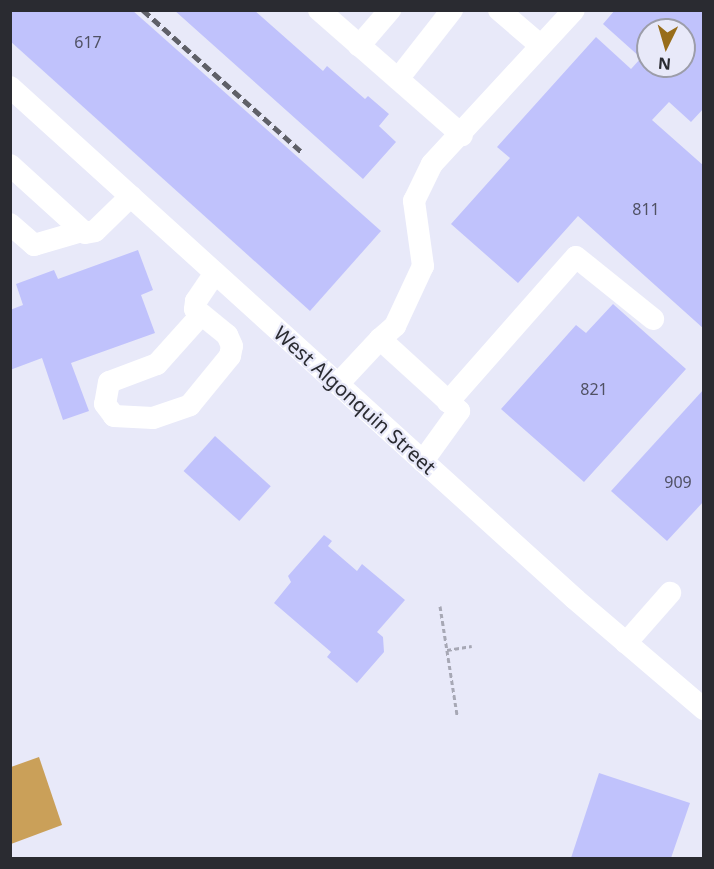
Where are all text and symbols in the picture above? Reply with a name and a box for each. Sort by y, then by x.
north arrow [636,18,696,78]
house number: 617 [74,32,102,52]
text: N [657,52,672,75]
house number: 811 [632,199,660,219]
street label: West Algonquin Street [269,321,441,479]
house number: 821 [580,379,608,399]
house number: 909 [664,472,692,492]

